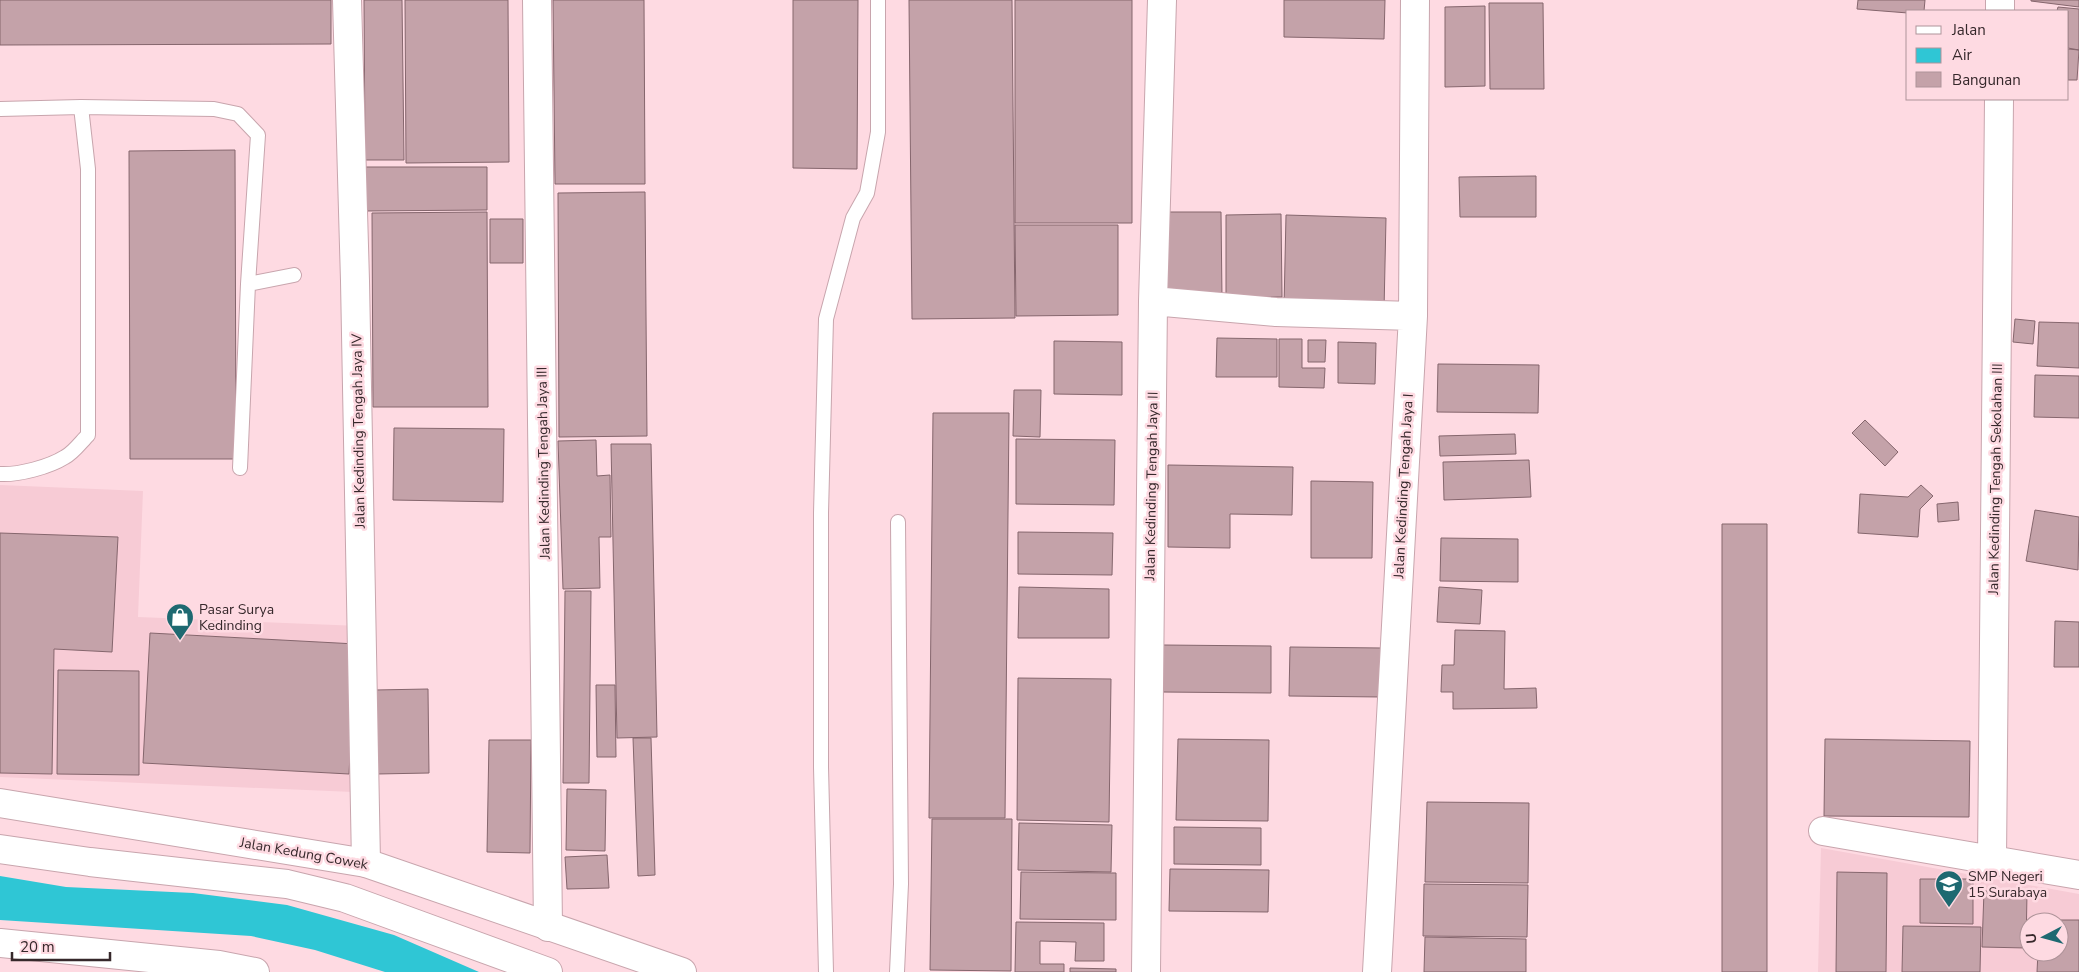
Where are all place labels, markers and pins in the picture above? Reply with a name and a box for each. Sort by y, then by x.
place label: Pasar Surya Kedinding [199,600,274,635]
shop icon: Pasar Surya Kedinding [165,602,195,641]
place label: SMP Negeri 15 Surabaya [1968,867,2047,902]
school or university icon: SMP Negeri 15 Surabaya [1934,869,1964,908]

